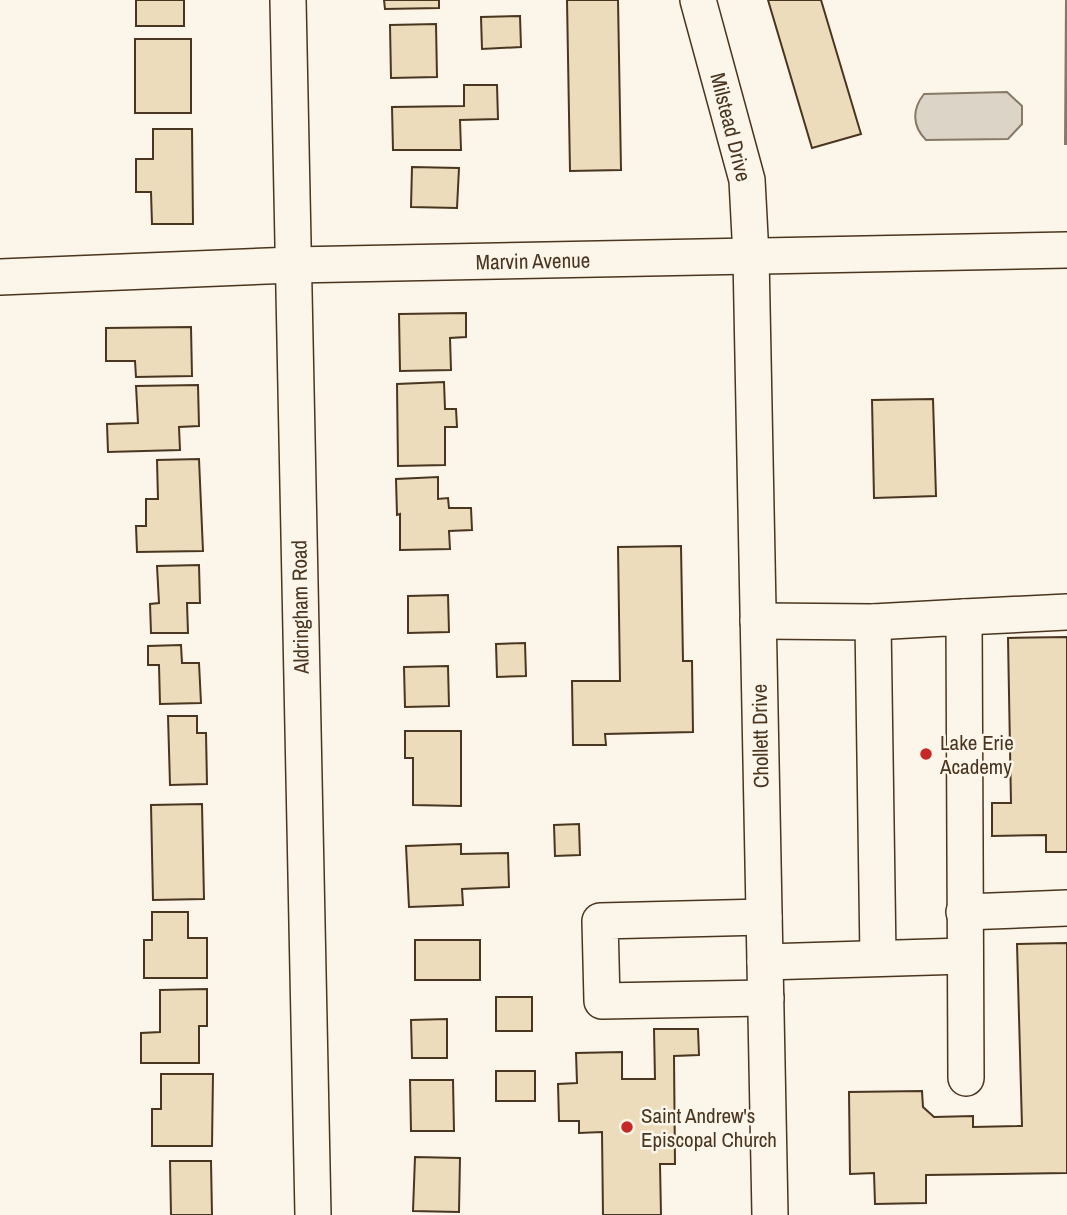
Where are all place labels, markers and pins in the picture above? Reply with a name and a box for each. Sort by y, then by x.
place label: Lake Erie Academy [939,728,1014,781]
marker: Lake Erie Academy [918,746,934,762]
place label: Saint Andrew's Episcopal Church [641,1101,777,1154]
marker: Saint Andrew's Episcopal Church [619,1119,635,1135]

